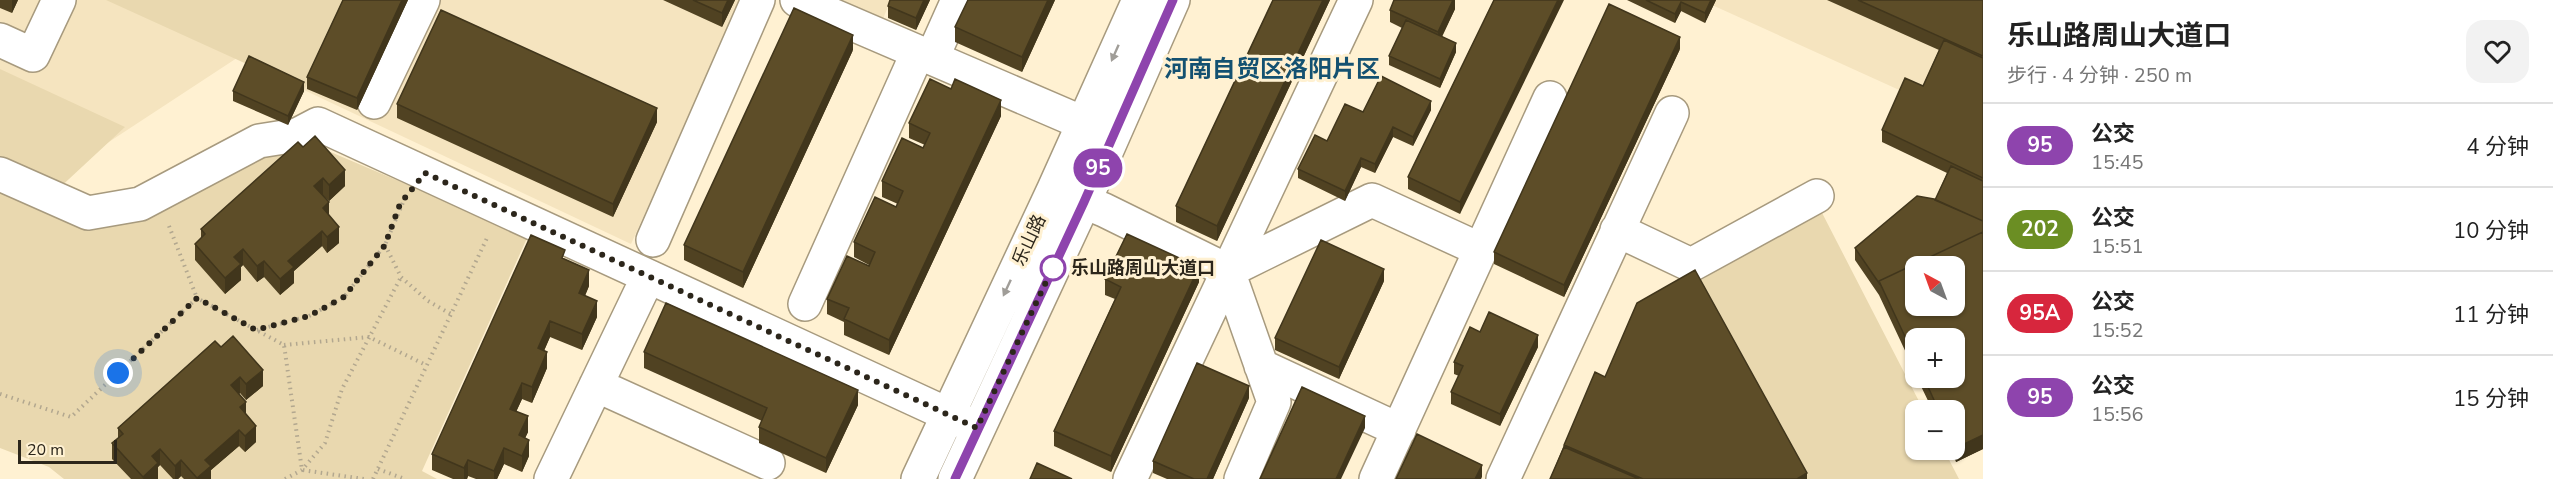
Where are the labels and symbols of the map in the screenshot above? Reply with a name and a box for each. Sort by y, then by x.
one-way arrow [1110,45,1119,62]
district label: 河南自贸区洛阳片区 [1164,53,1380,85]
line badge: 95 [1071,148,1125,188]
street label: 乐山路 [1007,210,1051,270]
marker: 乐山路周山大道口 [1040,255,1066,281]
place label: 乐山路周山大道口 [1071,256,1215,280]
north arrow [1905,256,1965,316]
one-way arrow [1002,279,1011,296]
your location [103,358,133,388]
scale bar [18,437,117,464]

